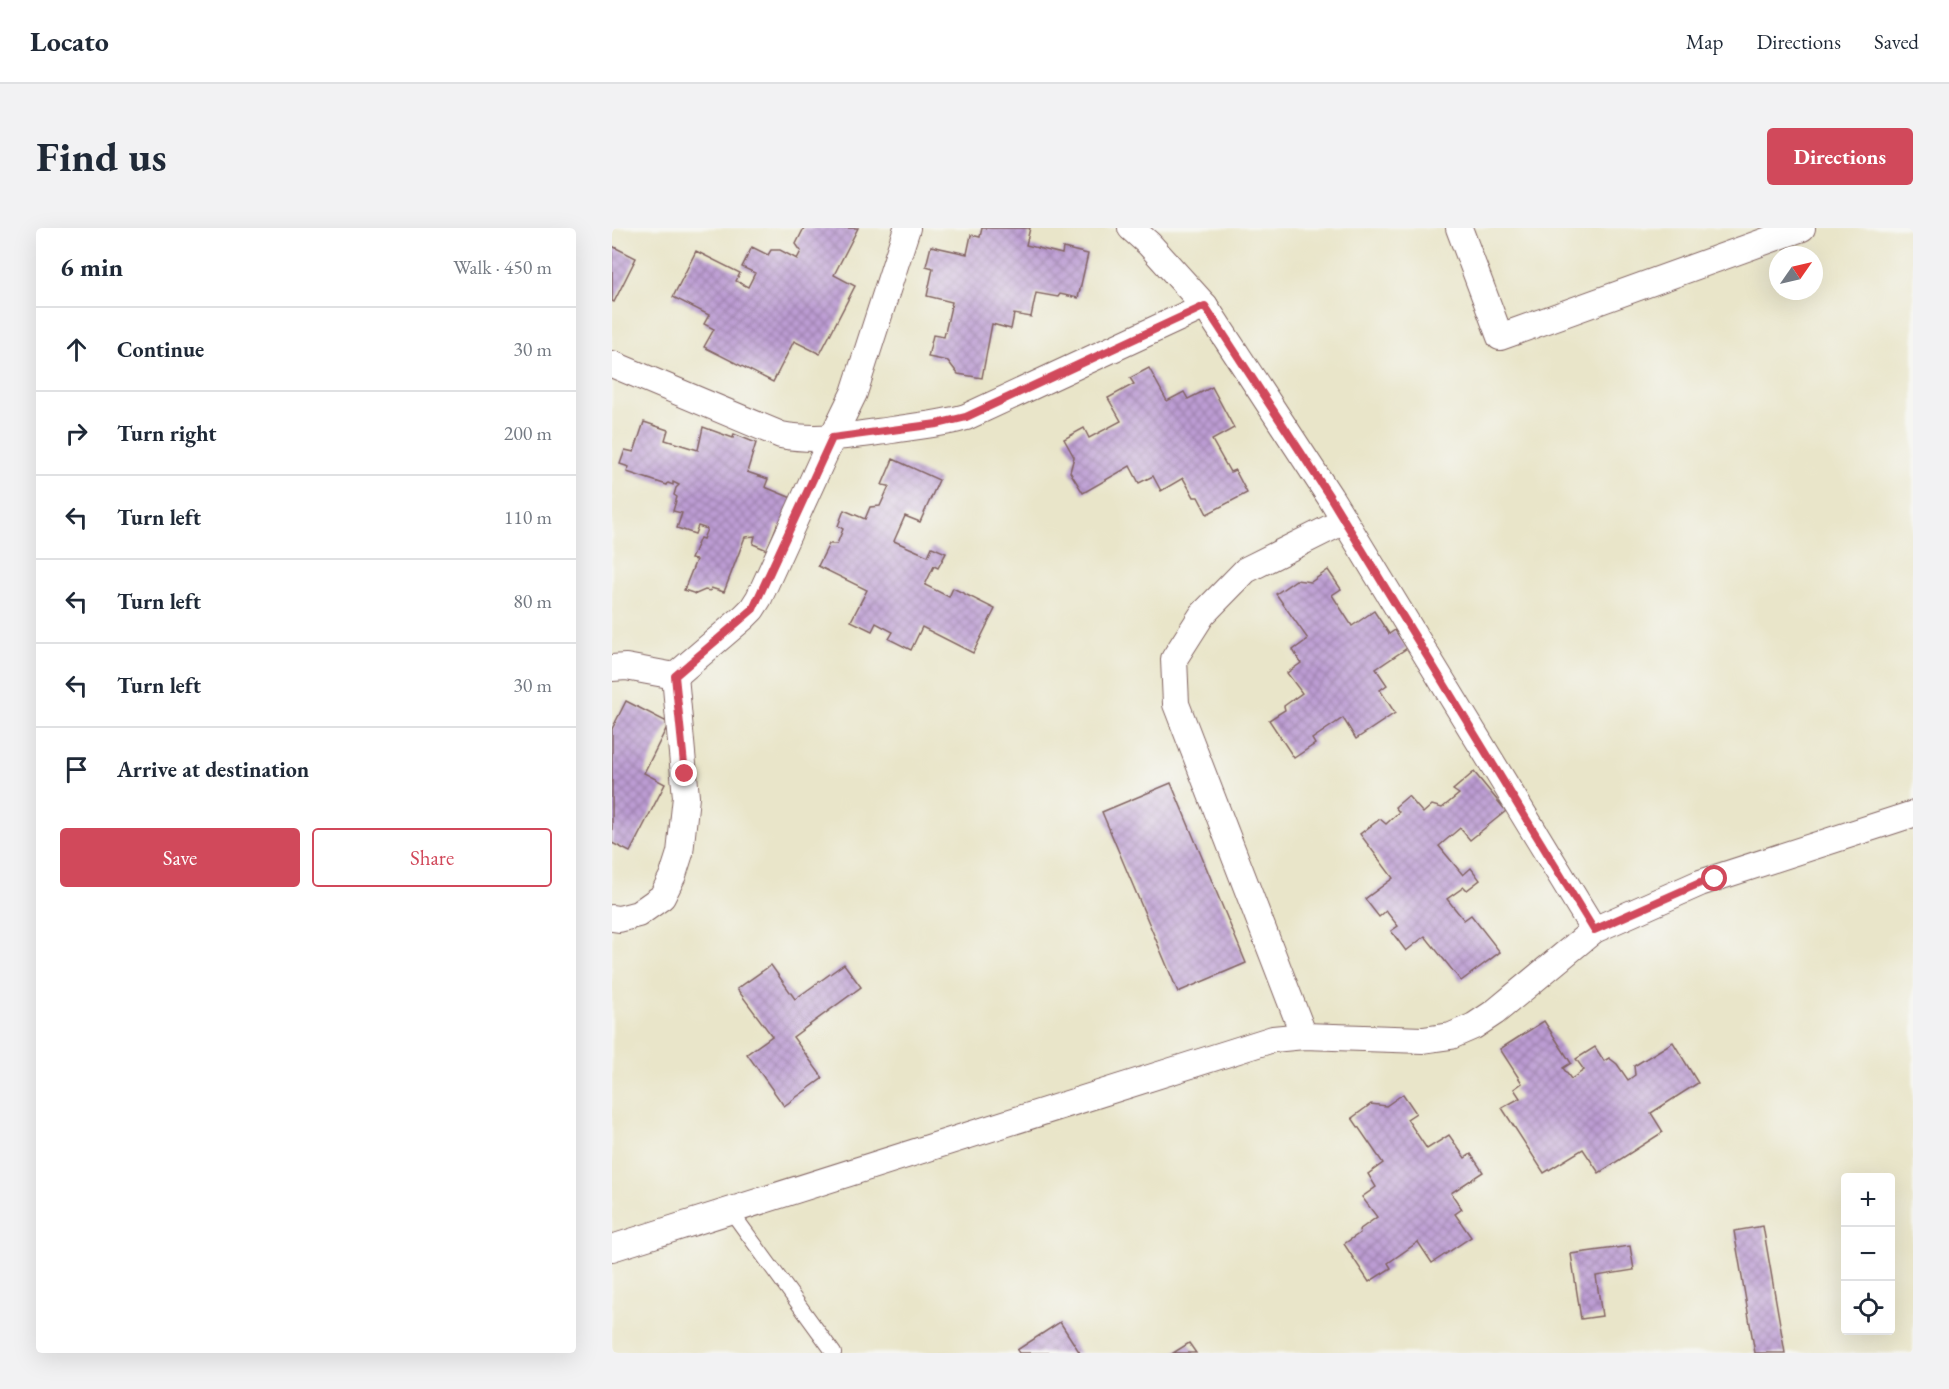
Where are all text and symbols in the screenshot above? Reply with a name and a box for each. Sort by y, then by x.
text: Locato [30,23,109,59]
text: Map [1686,28,1723,55]
text: Directions [1756,28,1841,55]
text: Saved [1874,28,1919,55]
button: Directions [1767,128,1913,185]
text: Find us [36,129,167,184]
north arrow [1769,246,1823,300]
text: 6 min [60,250,123,284]
text: Walk · 450 m [453,254,552,280]
icon: ahead [60,333,93,366]
text: Continue [117,335,204,364]
text: 30 m [513,336,552,362]
icon: right [60,417,93,450]
text: Turn right [117,419,216,448]
text: 200 m [504,420,552,446]
icon: left [60,501,93,534]
text: Turn left [117,503,201,532]
text: 110 m [504,504,552,530]
icon: left [60,585,93,618]
text: Turn left [117,587,201,616]
text: 80 m [513,588,552,614]
icon: left [60,669,93,702]
text: Turn left [117,671,201,700]
text: 30 m [513,672,552,698]
icon: arrive [60,753,93,786]
text: Arrive at destination [117,755,309,784]
route end [671,760,697,786]
button: Save [60,828,300,887]
button: Share [312,828,552,887]
route start [1701,865,1727,891]
map controls [1841,1173,1895,1335]
button: + [1841,1173,1895,1227]
button: − [1841,1227,1895,1281]
button: locate [1841,1281,1895,1335]

